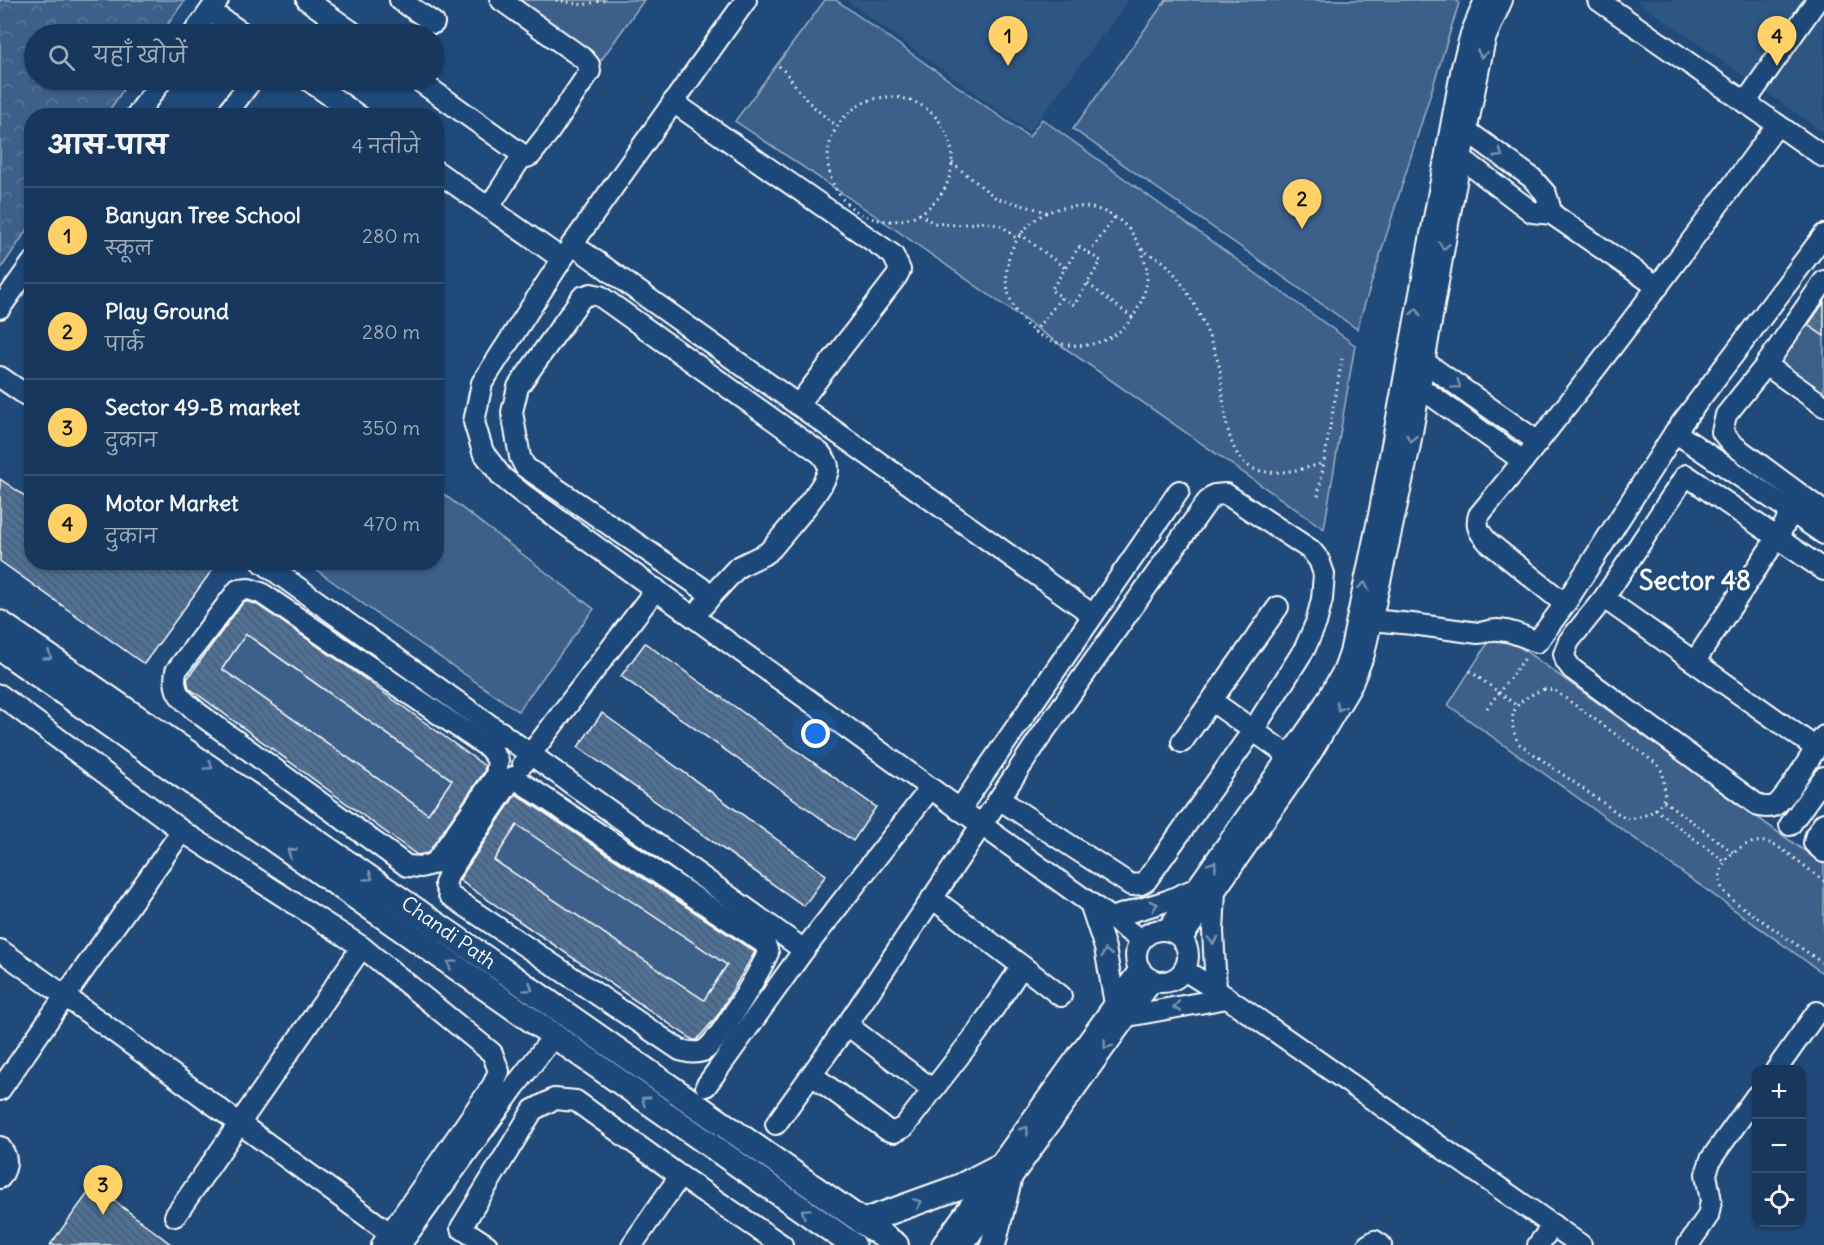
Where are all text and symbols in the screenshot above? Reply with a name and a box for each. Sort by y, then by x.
pin: 1 [988,16,1028,66]
pin: 4 [1758,16,1796,66]
search box [24,24,444,90]
icon: search [45,41,78,74]
text: यहाँ खोजें [93,41,187,69]
one-way arrow [1476,49,1489,59]
text: आस-पास [48,128,168,161]
text: 4 नतीजे [352,133,420,158]
one-way arrow [1493,147,1504,158]
pin: 2 [1282,180,1322,229]
text: Banyan Tree School [105,201,301,229]
text: 1 [64,223,71,248]
text: 280 m [362,223,420,248]
text: स्कूल [105,235,153,260]
one-way arrow [1438,240,1451,250]
text: Play Ground [105,297,229,325]
one-way arrow [1409,308,1422,318]
text: 2 [62,319,73,344]
text: 280 m [362,319,420,344]
text: पार्क [105,331,144,356]
one-way arrow [1450,378,1461,389]
text: Sector 49-B market [105,393,300,421]
text: 3 [62,415,73,440]
text: 350 m [362,415,420,440]
text: दुकान [105,427,157,452]
one-way arrow [1405,433,1418,443]
text: Motor Market [105,489,238,517]
text: 4 [62,511,73,536]
text: 470 m [363,511,420,536]
text: दुकान [105,523,157,548]
district label: Sector 48 [1639,564,1751,597]
one-way arrow [1357,582,1370,592]
one-way arrow [42,649,53,660]
one-way arrow [1336,700,1347,711]
your location [801,719,830,748]
one-way arrow [202,759,213,770]
one-way arrow [287,848,298,859]
one-way arrow [1206,860,1217,871]
one-way arrow [363,870,374,881]
street label: Chandi Path [397,890,501,974]
one-way arrow [1148,900,1159,912]
one-way arrow [1207,936,1220,945]
one-way arrow [1100,948,1113,958]
one-way arrow [446,960,457,971]
one-way arrow [523,981,534,992]
one-way arrow [1173,1000,1183,1013]
one-way arrow [1103,1038,1114,1049]
map controls [1752,1065,1806,1227]
button: + [1752,1065,1806,1119]
one-way arrow [640,1096,651,1107]
button: − [1752,1119,1806,1173]
one-way arrow [1018,1125,1029,1136]
pin: 3 [84,1166,122,1215]
button: locate [1752,1173,1806,1227]
one-way arrow [912,1197,922,1210]
one-way arrow [800,1208,811,1219]

